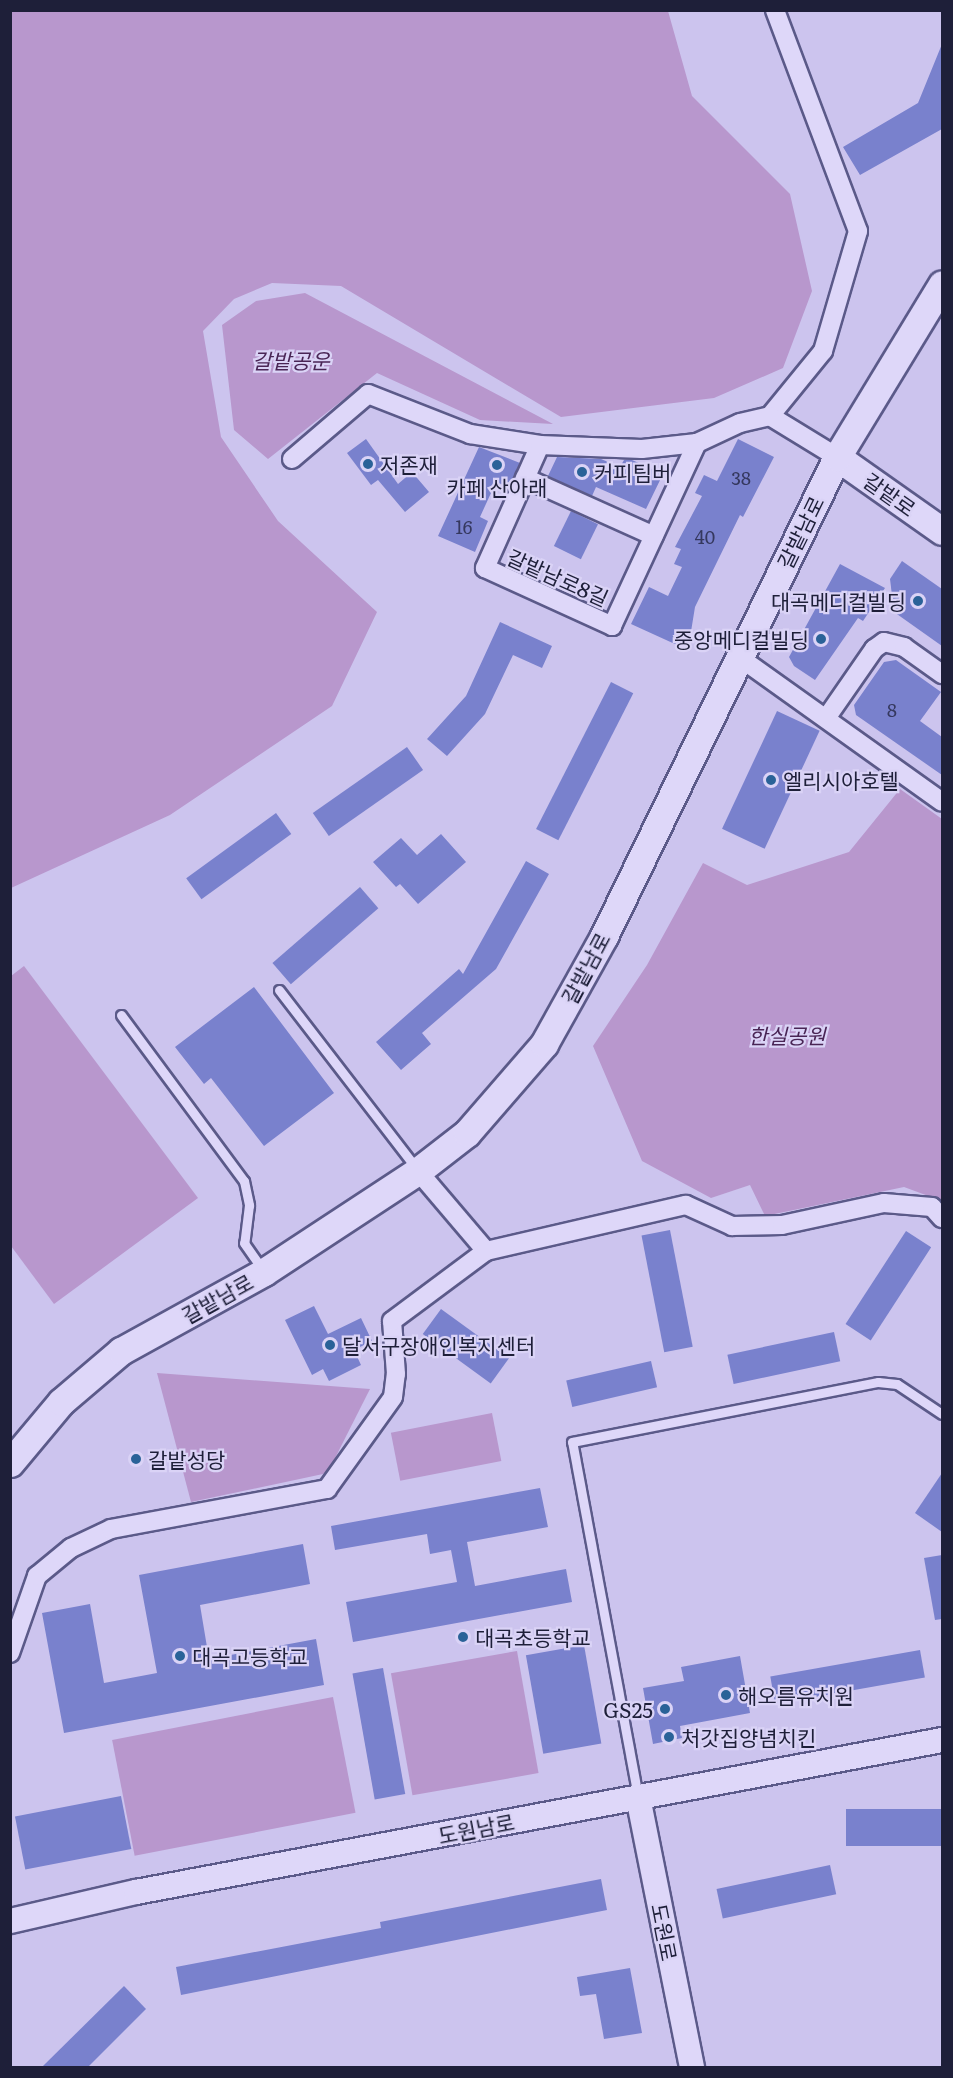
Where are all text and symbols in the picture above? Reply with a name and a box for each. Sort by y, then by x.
park label: 갈밭공운 [252,347,330,373]
place label: 저존재 [380,451,438,477]
marker: 저존재 [361,457,375,471]
marker: 카페 산아래 [490,458,504,472]
place label: 커피팀버 [594,459,671,485]
marker: 커피팀버 [575,465,589,479]
house number: 38 [731,467,751,489]
street label: 갈밭로 [859,467,921,521]
place label: 카페 산아래 [447,474,547,500]
street label: 갈밭남로 [772,492,828,572]
house number: 16 [456,516,472,538]
house number: 40 [695,526,715,548]
street label: 갈밭남로8길 [503,543,613,611]
place label: 대곡메디컬빌딩 [771,588,906,614]
marker: 대곡메디컬빌딩 [911,594,925,608]
place label: 중앙메디컬빌딩 [674,626,809,652]
marker: 중앙메디컬빌딩 [814,632,828,646]
house number: 8 [887,699,897,721]
place label: 엘리시아호텔 [783,767,899,793]
marker: 엘리시아호텔 [764,773,778,787]
street label: 갈밭남로 [556,928,614,1008]
park label: 한실공원 [748,1022,826,1048]
street label: 갈밭남로 [177,1268,257,1328]
place label: 달서구장애인복지센터 [342,1332,535,1358]
marker: 달서구장애인복지센터 [323,1338,337,1352]
place label: 갈밭성당 [148,1446,225,1472]
marker: 갈밭성당 [129,1452,143,1466]
place label: 대곡초등학교 [475,1624,591,1650]
marker: 대곡초등학교 [456,1630,470,1644]
place label: 대곡고등학교 [192,1643,308,1669]
marker: 대곡고등학교 [173,1649,187,1663]
place label: 해오름유치원 [738,1682,854,1708]
marker: 해오름유치원 [719,1688,733,1702]
place label: GS25 [603,1696,653,1722]
marker: GS25 [658,1702,672,1716]
place label: 처갓집양념치킨 [681,1724,816,1750]
marker: 처갓집양념치킨 [662,1730,676,1744]
street label: 도원남로 [436,1808,516,1848]
street label: 도원로 [647,1901,683,1963]

